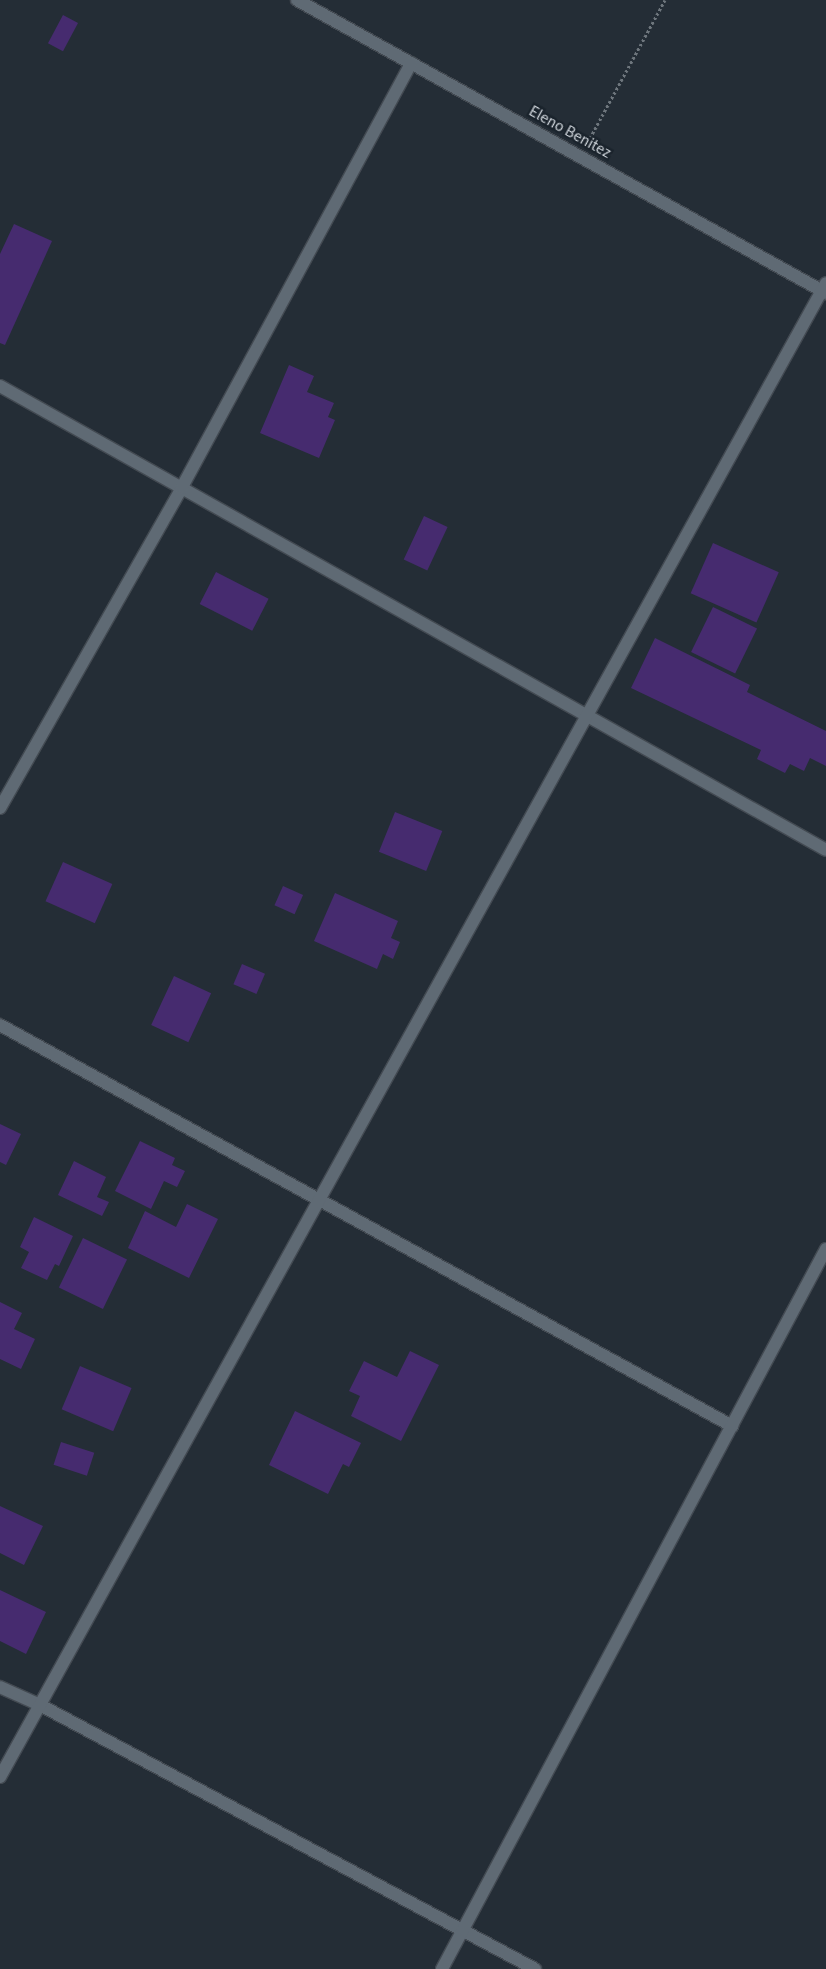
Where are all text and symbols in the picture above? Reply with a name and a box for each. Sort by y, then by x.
street label: Eleno Benitez [526,102,614,162]

